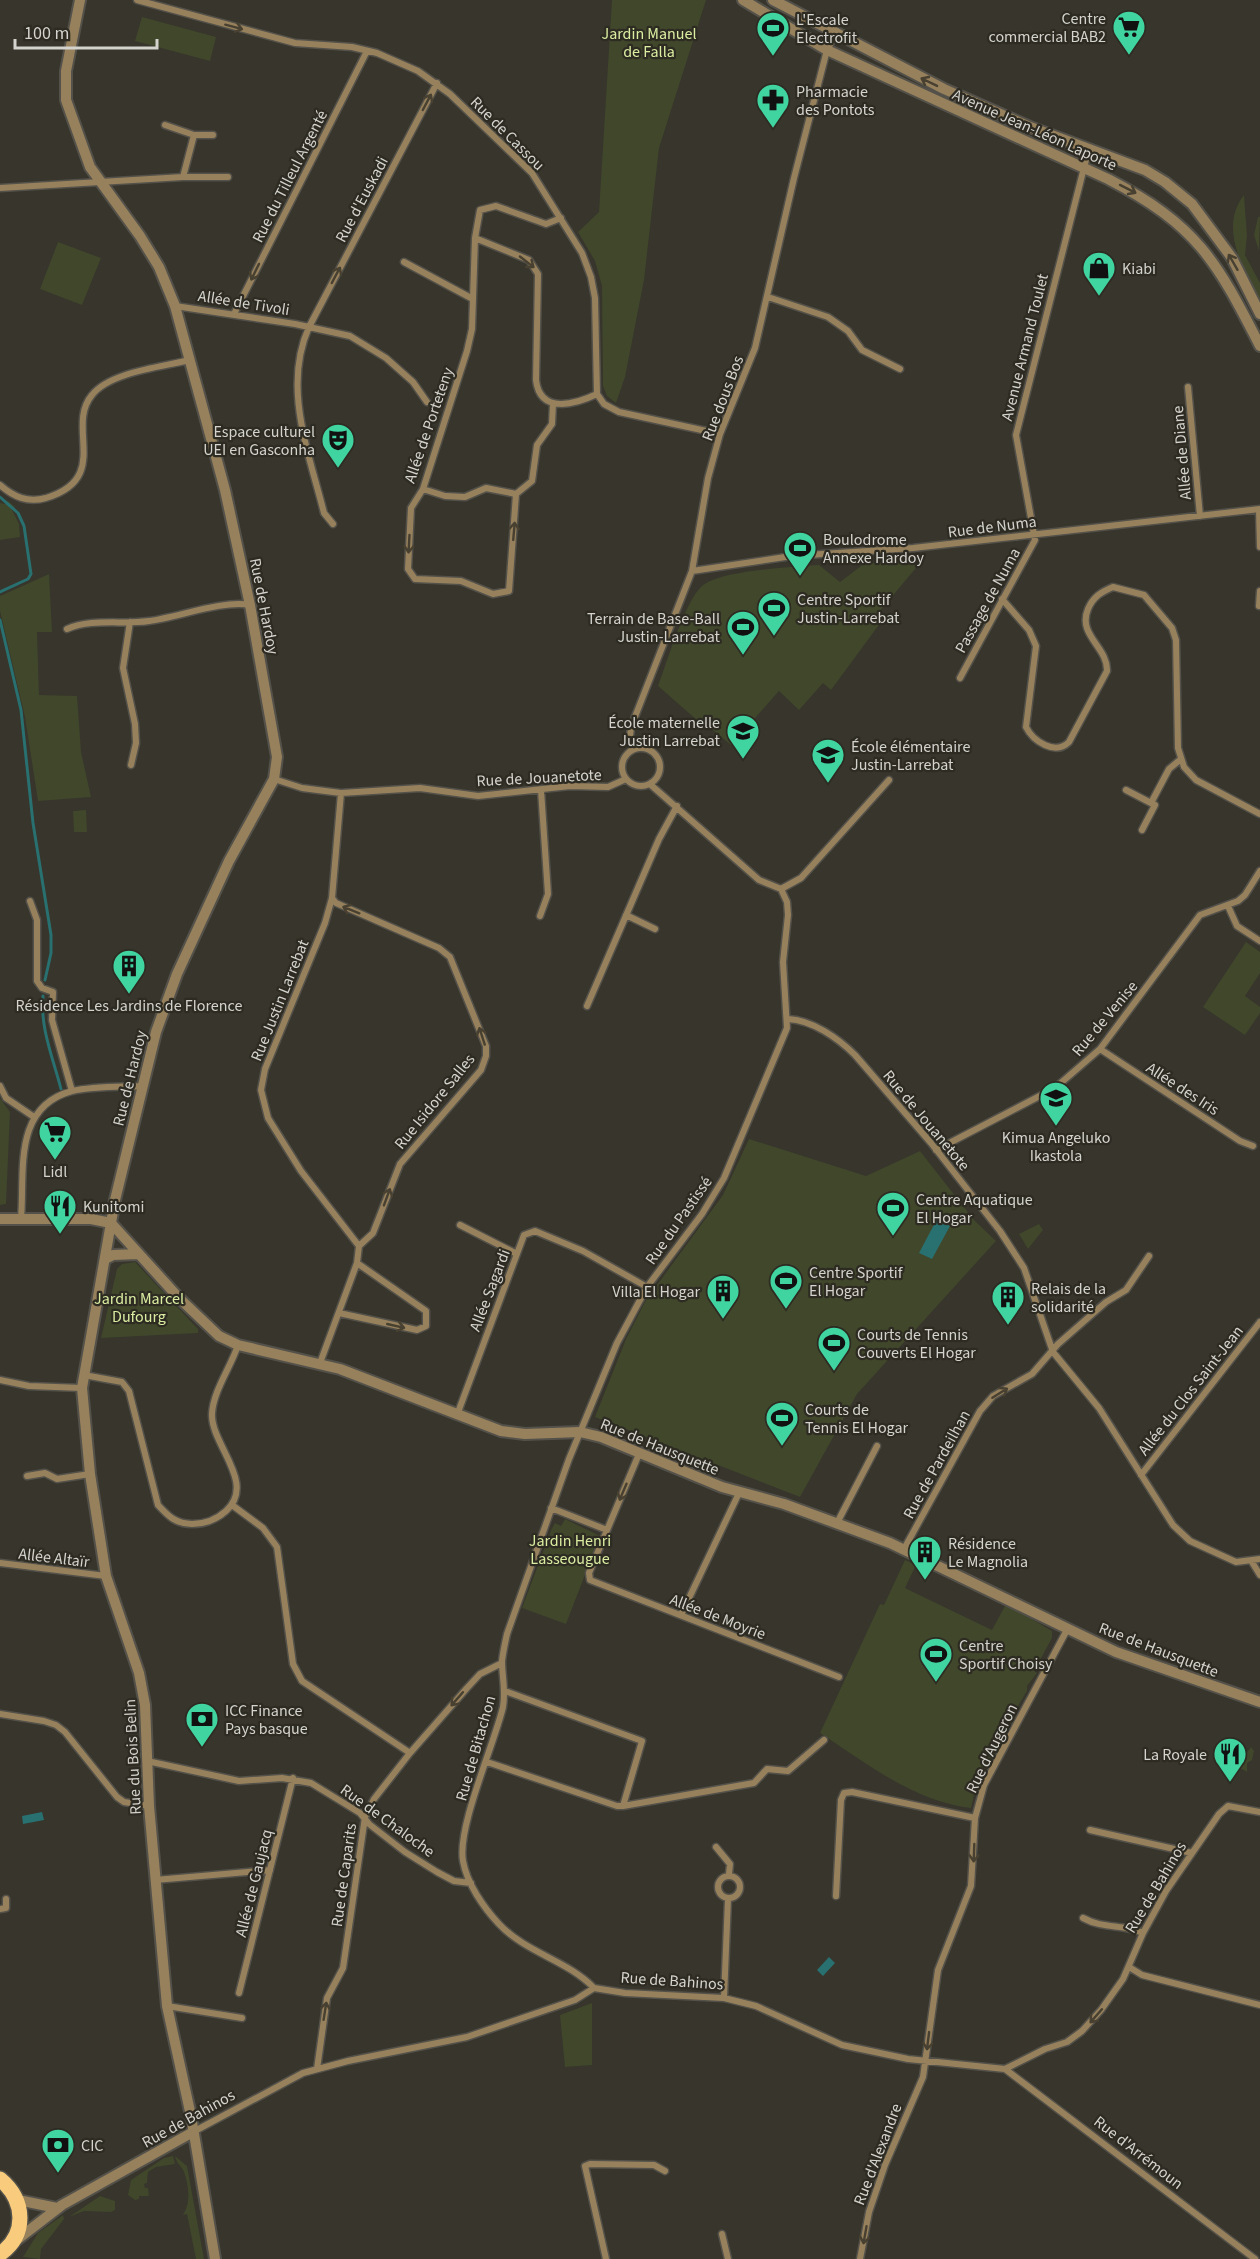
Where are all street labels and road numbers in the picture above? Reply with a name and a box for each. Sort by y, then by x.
street label: Avenue Jean-Léon Laporte [949,84,1120,176]
street label: Rue de Cassou [465,92,549,176]
street label: Rue du Tilleul Argenté [247,106,333,247]
street label: Rue d'Euskadi [330,153,394,246]
street label: Avenue Armand Toulet [996,271,1054,423]
street label: Allée de Tivoli [196,285,291,321]
street label: Rue dous Bos [697,352,749,444]
street label: Allée de Porteteny [399,364,459,486]
street label: Allée de Diane [1167,405,1197,501]
street label: Rue de Numa [946,511,1038,543]
street label: Passage de Numa [950,544,1026,657]
street label: Rue de Hardoy [244,556,284,657]
street label: Rue de Jouanetote [476,764,602,792]
street label: Rue Justin Larrebat [245,936,315,1065]
street label: Rue de Venise [1067,976,1143,1061]
street label: Rue de Hardoy [107,1028,153,1128]
street label: Rue Isidore Salles [389,1049,480,1154]
street label: Allée des Iris [1142,1057,1224,1121]
street label: Rue de Jouanetote [878,1066,975,1176]
street label: Rue du Pastissé [640,1172,717,1269]
street label: Allée Sagardi [464,1246,516,1335]
street label: Allée du Clos Saint-Jean [1133,1321,1249,1460]
street label: Rue de Pardeilhan [898,1406,976,1523]
street label: Rue de Hausquette [597,1413,722,1481]
street label: Allée Altaïr [17,1543,91,1573]
street label: Allée de Moyrie [667,1589,769,1645]
street label: Rue de Hausquette [1096,1617,1222,1683]
street label: Rue de Bitachon [450,1693,502,1804]
street label: Rue du Bois Belin [119,1699,147,1815]
street label: Rue d'Augeron [961,1700,1023,1797]
street label: Rue de Chaloche [336,1779,439,1863]
street label: Rue de Caparits [326,1822,362,1928]
street label: Allée de Gaujacq [230,1827,278,1939]
street label: Rue de Bahinos [1120,1837,1192,1937]
street label: Rue de Bahinos [620,1966,724,1996]
street label: Rue de Bahinos [138,2084,239,2154]
street label: Rue d'Alexandre [848,2100,907,2208]
street label: Rue d'Arrémoun [1089,2111,1188,2195]

